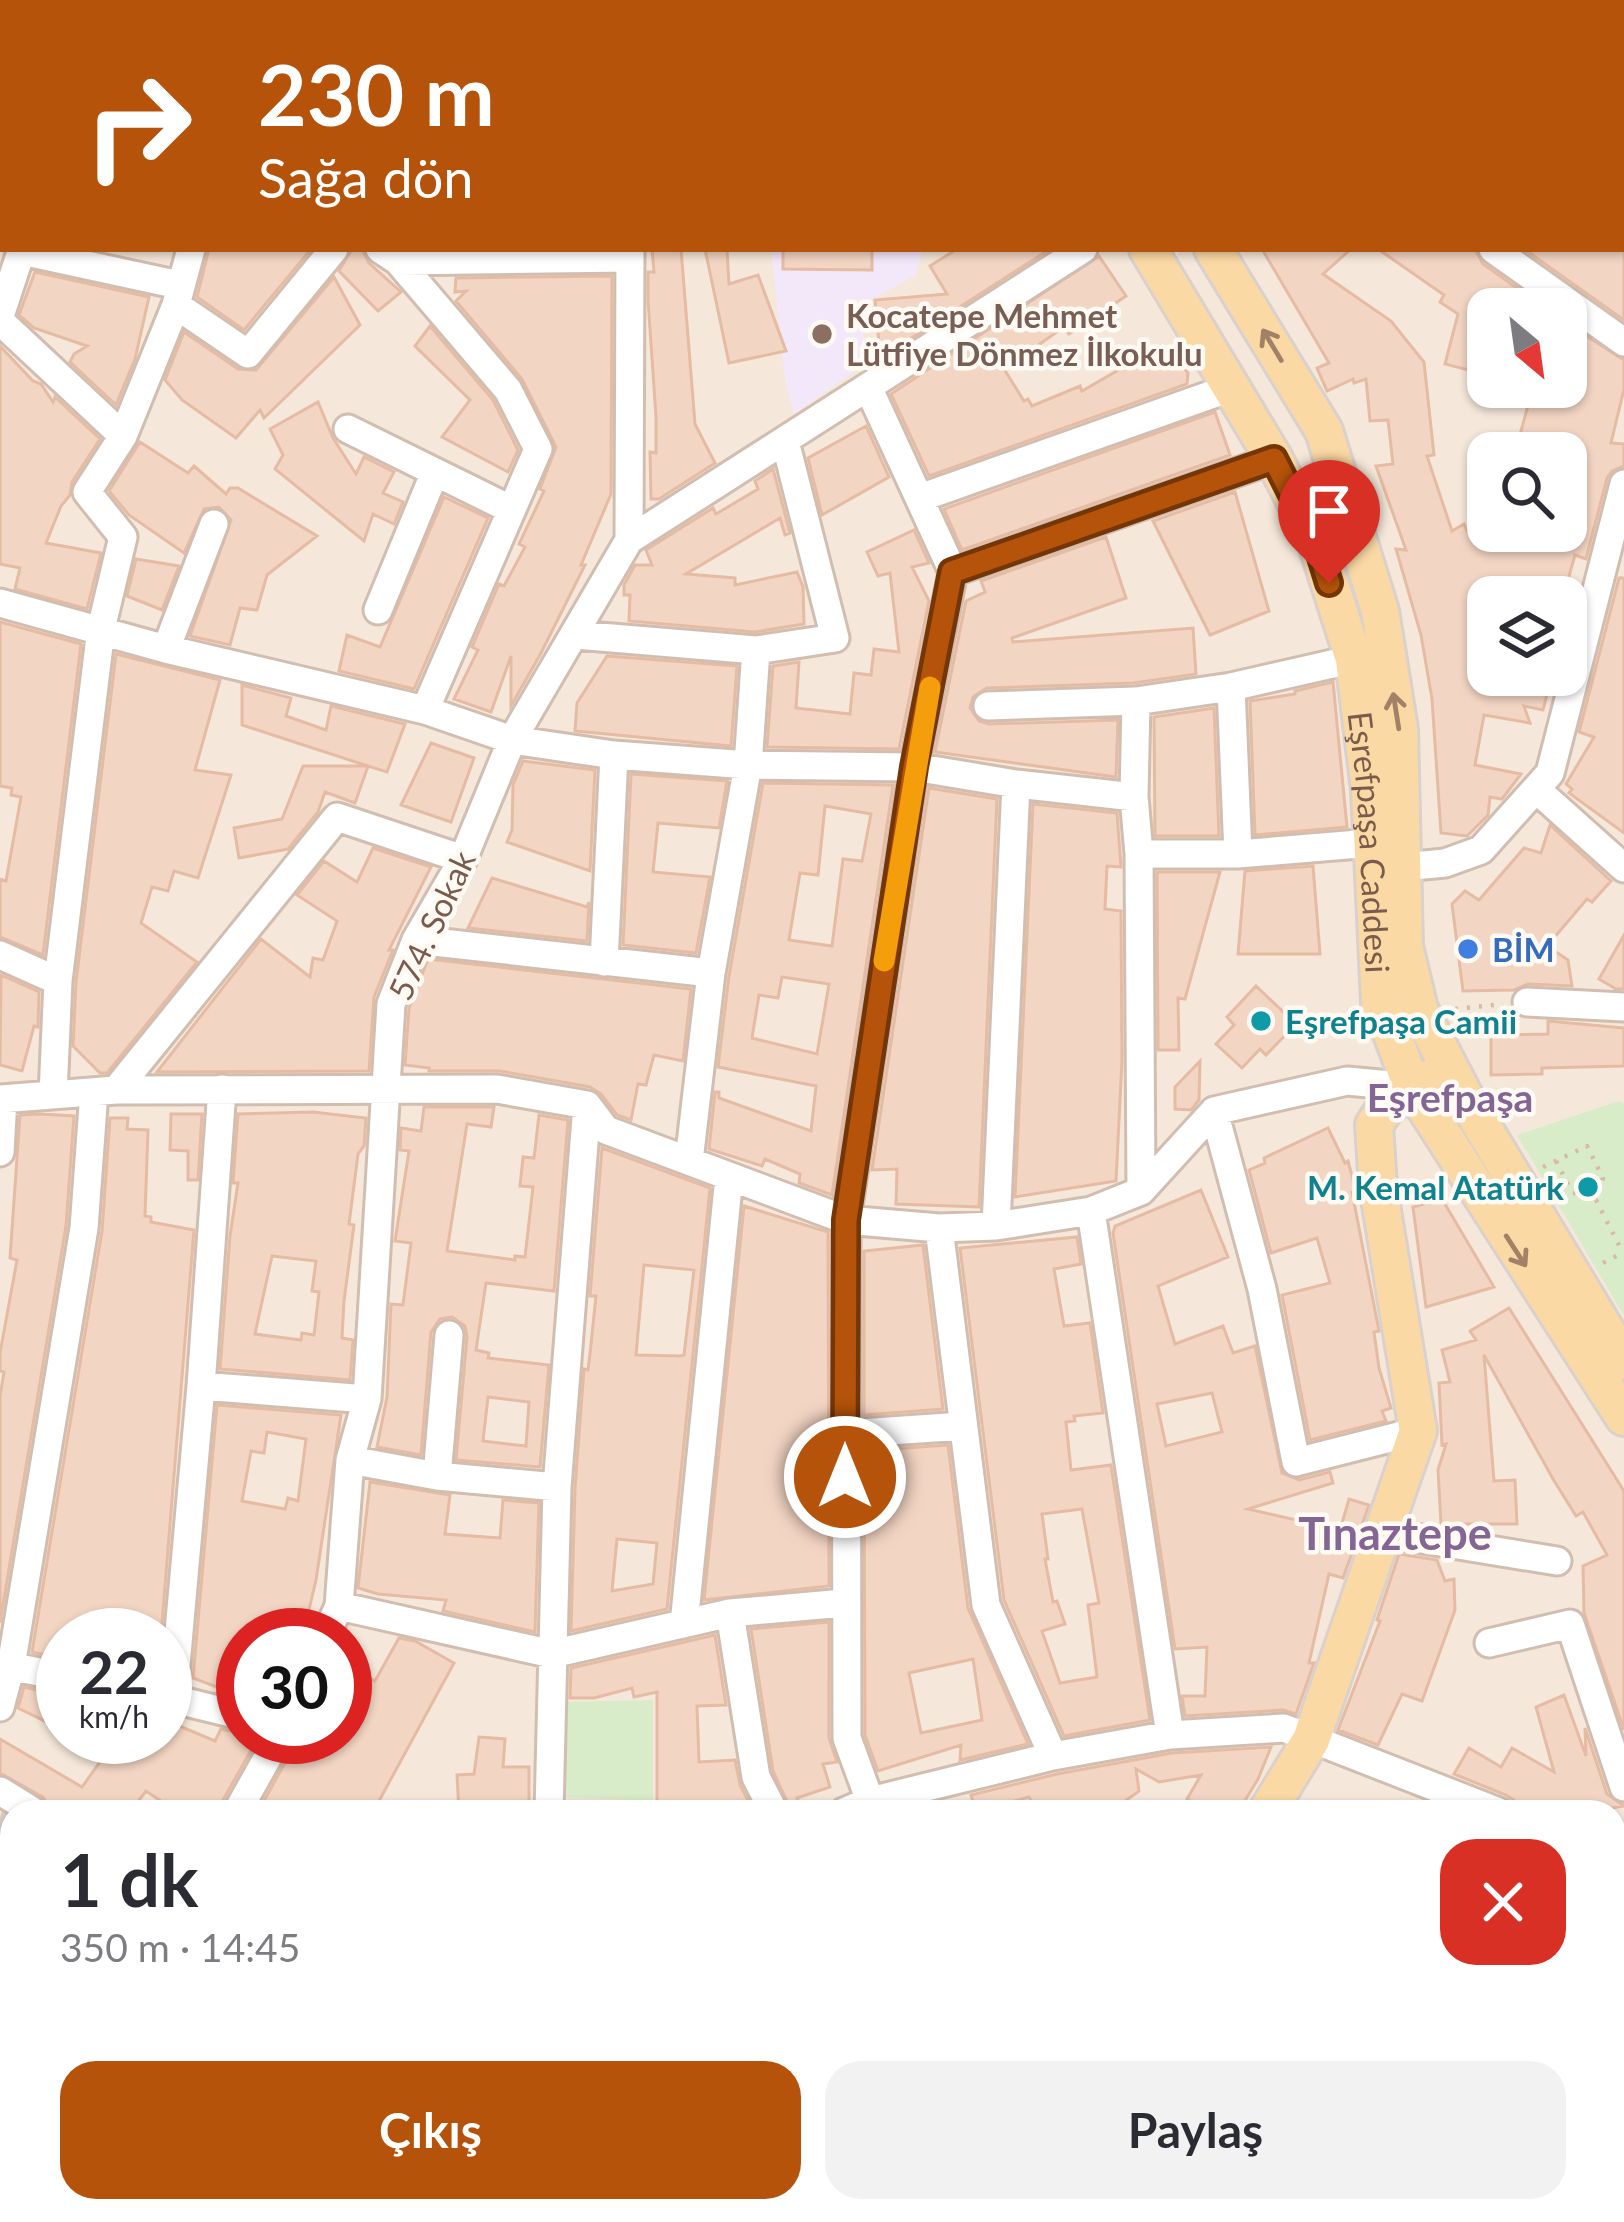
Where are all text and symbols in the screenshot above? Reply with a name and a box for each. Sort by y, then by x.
text: 230 m [258,43,495,144]
icon: right [60,48,216,204]
text: Sağa dön [258,145,474,210]
north arrow [1467,288,1587,408]
map controls [1467,288,1587,696]
place label: Kocatepe Mehmet Lütfiye Dönmez İlkokulu [846,295,1203,373]
marker: Kocatepe Mehmet Lütfiye Dönmez İlkokulu [809,321,835,347]
one-way arrow [1260,329,1284,363]
button: search [1467,432,1587,552]
pin [1278,460,1380,583]
icon: arrive [1296,478,1362,544]
button: layers [1467,576,1587,696]
one-way arrow [1384,692,1407,731]
street label: Eşrefpaşa Caddesi [1341,709,1399,974]
street label: 574. Sokak [379,844,483,1006]
place label: BİM [1492,929,1555,969]
marker: BİM [1455,936,1481,962]
place label: Eşrefpaşa Camii [1285,1001,1517,1041]
marker: Eşrefpaşa Camii [1248,1008,1274,1034]
district label: Eşrefpaşa [1367,1074,1533,1120]
place label: M. Kemal Atatürk [1307,1167,1564,1207]
marker: M. Kemal Atatürk [1575,1174,1601,1200]
one-way arrow [1503,1233,1528,1267]
position arrow [782,1414,908,1540]
district label: Tınaztepe [1298,1506,1492,1560]
speed limit sign: 30 [216,1608,372,1764]
text: 22 [79,1635,149,1707]
text: km/h [79,1698,149,1734]
text: 1 dk [60,1836,199,1922]
button: close [1440,1839,1566,1965]
text: 350 m · 14:45 [60,1924,300,1970]
button: Çıkış [60,2061,801,2199]
button: Paylaş [825,2061,1566,2199]

